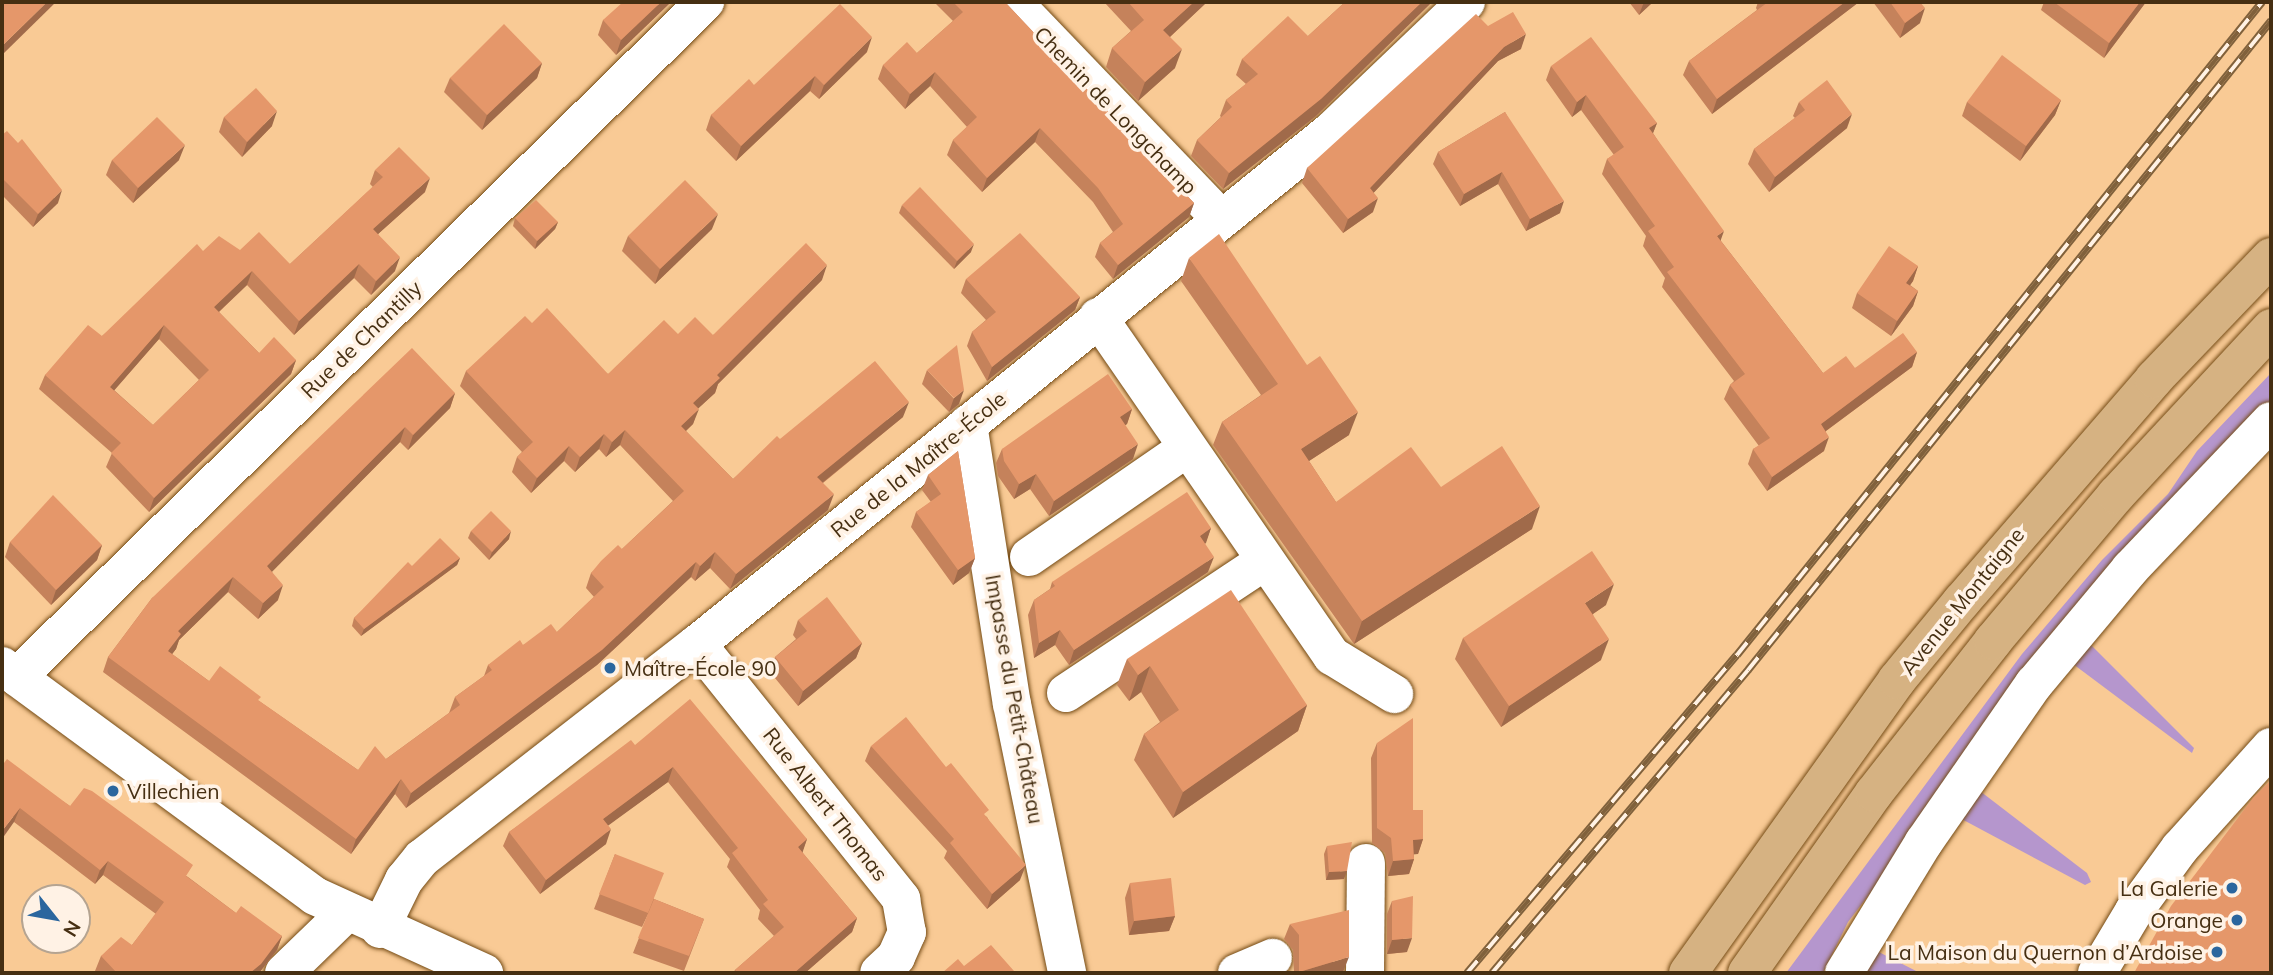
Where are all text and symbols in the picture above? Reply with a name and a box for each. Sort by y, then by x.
street label: Chemin de Longchamp [1029,21,1203,199]
street label: Rue de Chantilly [295,275,427,403]
street label: Rue de la Maître-École [825,386,1011,542]
street label: Avenue Montaigne [1895,522,2029,680]
street label: Impasse du Petit-Château [981,572,1049,826]
place label: Maître-École 90 [624,655,777,681]
marker: Maître-École 90 [602,660,618,676]
street label: Rue Albert Thomas [758,722,894,886]
place label: Villechien [127,778,220,804]
marker: Villechien [105,783,121,799]
place label: La Galerie [2120,875,2218,901]
marker: La Galerie [2224,880,2240,896]
north arrow [21,884,91,954]
place label: Orange [2150,907,2223,933]
marker: Orange [2229,912,2245,928]
text: N [58,916,86,941]
place label: La Maison du Quernon d’Ardoise [1887,939,2203,965]
marker: La Maison du Quernon d’Ardoise [2209,944,2225,960]

